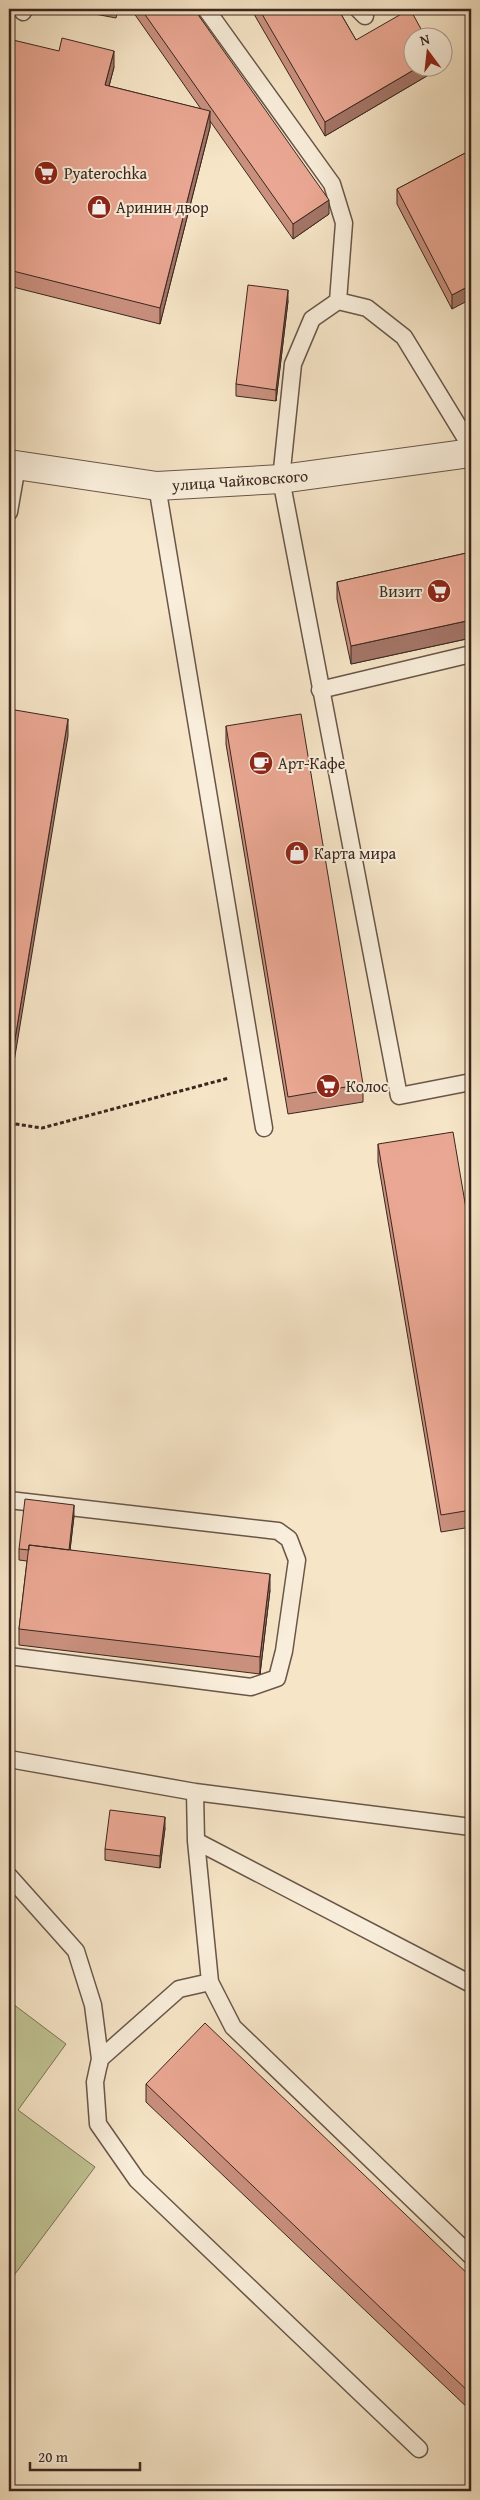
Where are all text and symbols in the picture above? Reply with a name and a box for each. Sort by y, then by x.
north arrow [402,28,452,78]
text: N [418,28,432,50]
supermarket icon: Pyaterochka [33,160,59,186]
place label: Pyaterochka [64,161,148,185]
shop icon: Аринин двор [86,194,112,220]
place label: Аринин двор [116,195,209,219]
street label: улица Чайковского [170,463,309,497]
supermarket icon: Визит [426,578,452,604]
place label: Визит [379,579,422,603]
cafe icon: Арт-Кафе [248,750,274,776]
place label: Арт-Кафе [278,751,345,775]
shop icon: Карта мира [284,840,310,866]
place label: Карта мира [314,841,397,865]
supermarket icon: Колос [315,1073,341,1099]
place label: Колос [346,1074,388,1098]
scale bar [30,2440,140,2472]
text: 20 m [38,2446,69,2467]

